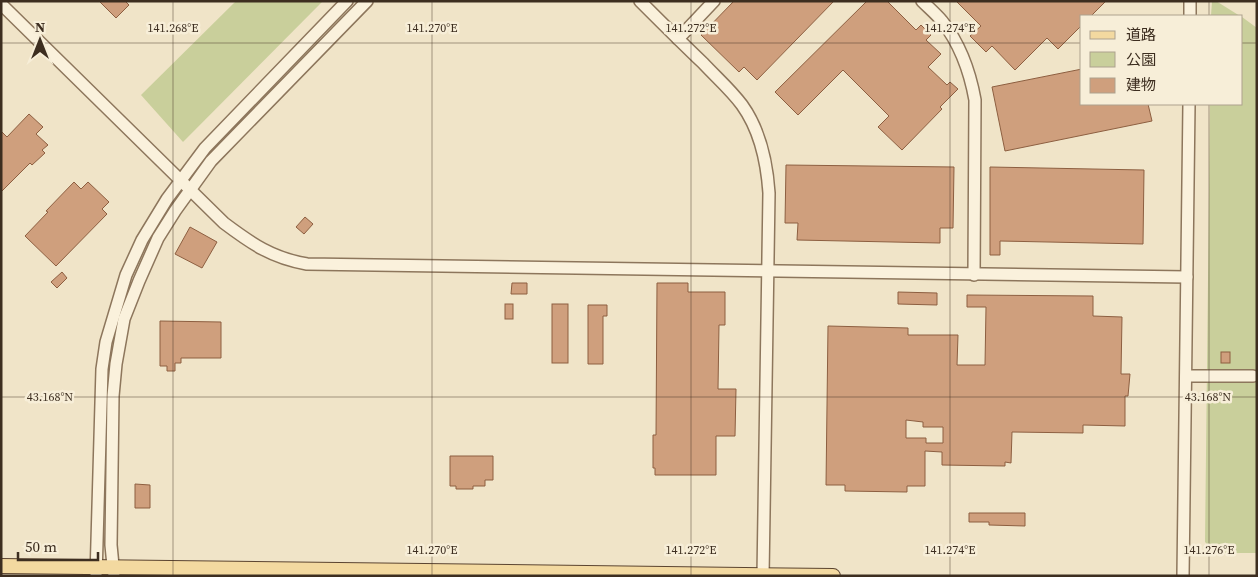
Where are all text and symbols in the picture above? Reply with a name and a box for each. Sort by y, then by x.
north arrow [15,15,65,65]
legend [1080,15,1243,105]
text: N [35,17,45,37]
text: 141.268°E [148,20,198,36]
text: 141.270°E [407,20,457,36]
text: 141.272°E [666,20,716,36]
text: 141.274°E [925,20,975,36]
text: 道路 [1126,24,1156,45]
text: 公園 [1126,49,1156,70]
text: 建物 [1126,74,1156,95]
text: 43.168°N [27,389,73,405]
text: 43.168°N [1185,389,1231,405]
scale bar [18,530,98,562]
text: 50 m [25,536,57,557]
text: 141.270°E [407,542,457,558]
text: 141.272°E [666,542,716,558]
text: 141.274°E [925,542,975,558]
text: 141.276°E [1184,542,1234,558]

